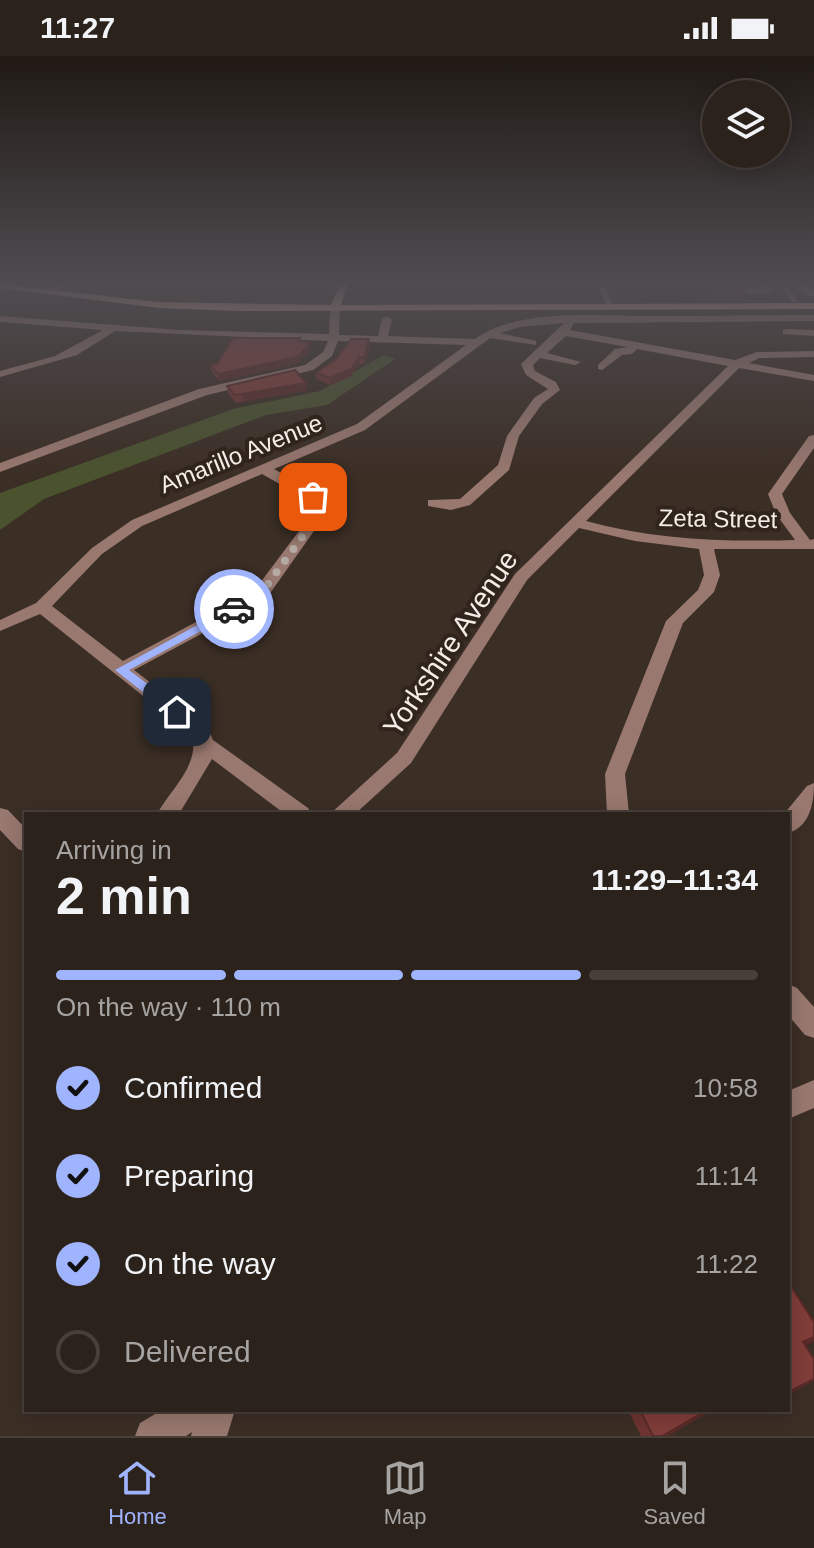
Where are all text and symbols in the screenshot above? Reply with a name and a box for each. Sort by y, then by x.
text: 11:27 [40,11,115,44]
map controls [702,80,790,168]
button: layers [702,80,790,168]
street label: Amarillo Avenue [156,409,326,498]
pin [279,463,347,531]
icon: bag [291,475,335,519]
street label: Zeta Street [658,504,778,533]
street label: Yorkshire Avenue [377,545,524,742]
courier [194,569,274,649]
icon: car [212,587,256,631]
pin [143,678,211,746]
icon: home [155,690,199,734]
text: Arriving in [56,835,172,865]
text: 11:29–11:34 [591,863,758,896]
text: 2 min [56,867,192,925]
text: On the way · 110 m [56,992,281,1022]
icon: check [56,1066,100,1110]
text: Confirmed [124,1071,262,1104]
text: 10:58 [693,1073,758,1103]
icon: check [56,1154,100,1198]
text: Preparing [124,1159,254,1192]
text: 11:14 [695,1161,758,1191]
icon: check [56,1242,100,1286]
text: On the way [124,1247,276,1280]
text: 11:22 [695,1249,758,1279]
text: Delivered [124,1335,251,1368]
tab: Home [108,1456,167,1530]
tab: Map [383,1456,427,1530]
tab: Saved [643,1456,706,1530]

